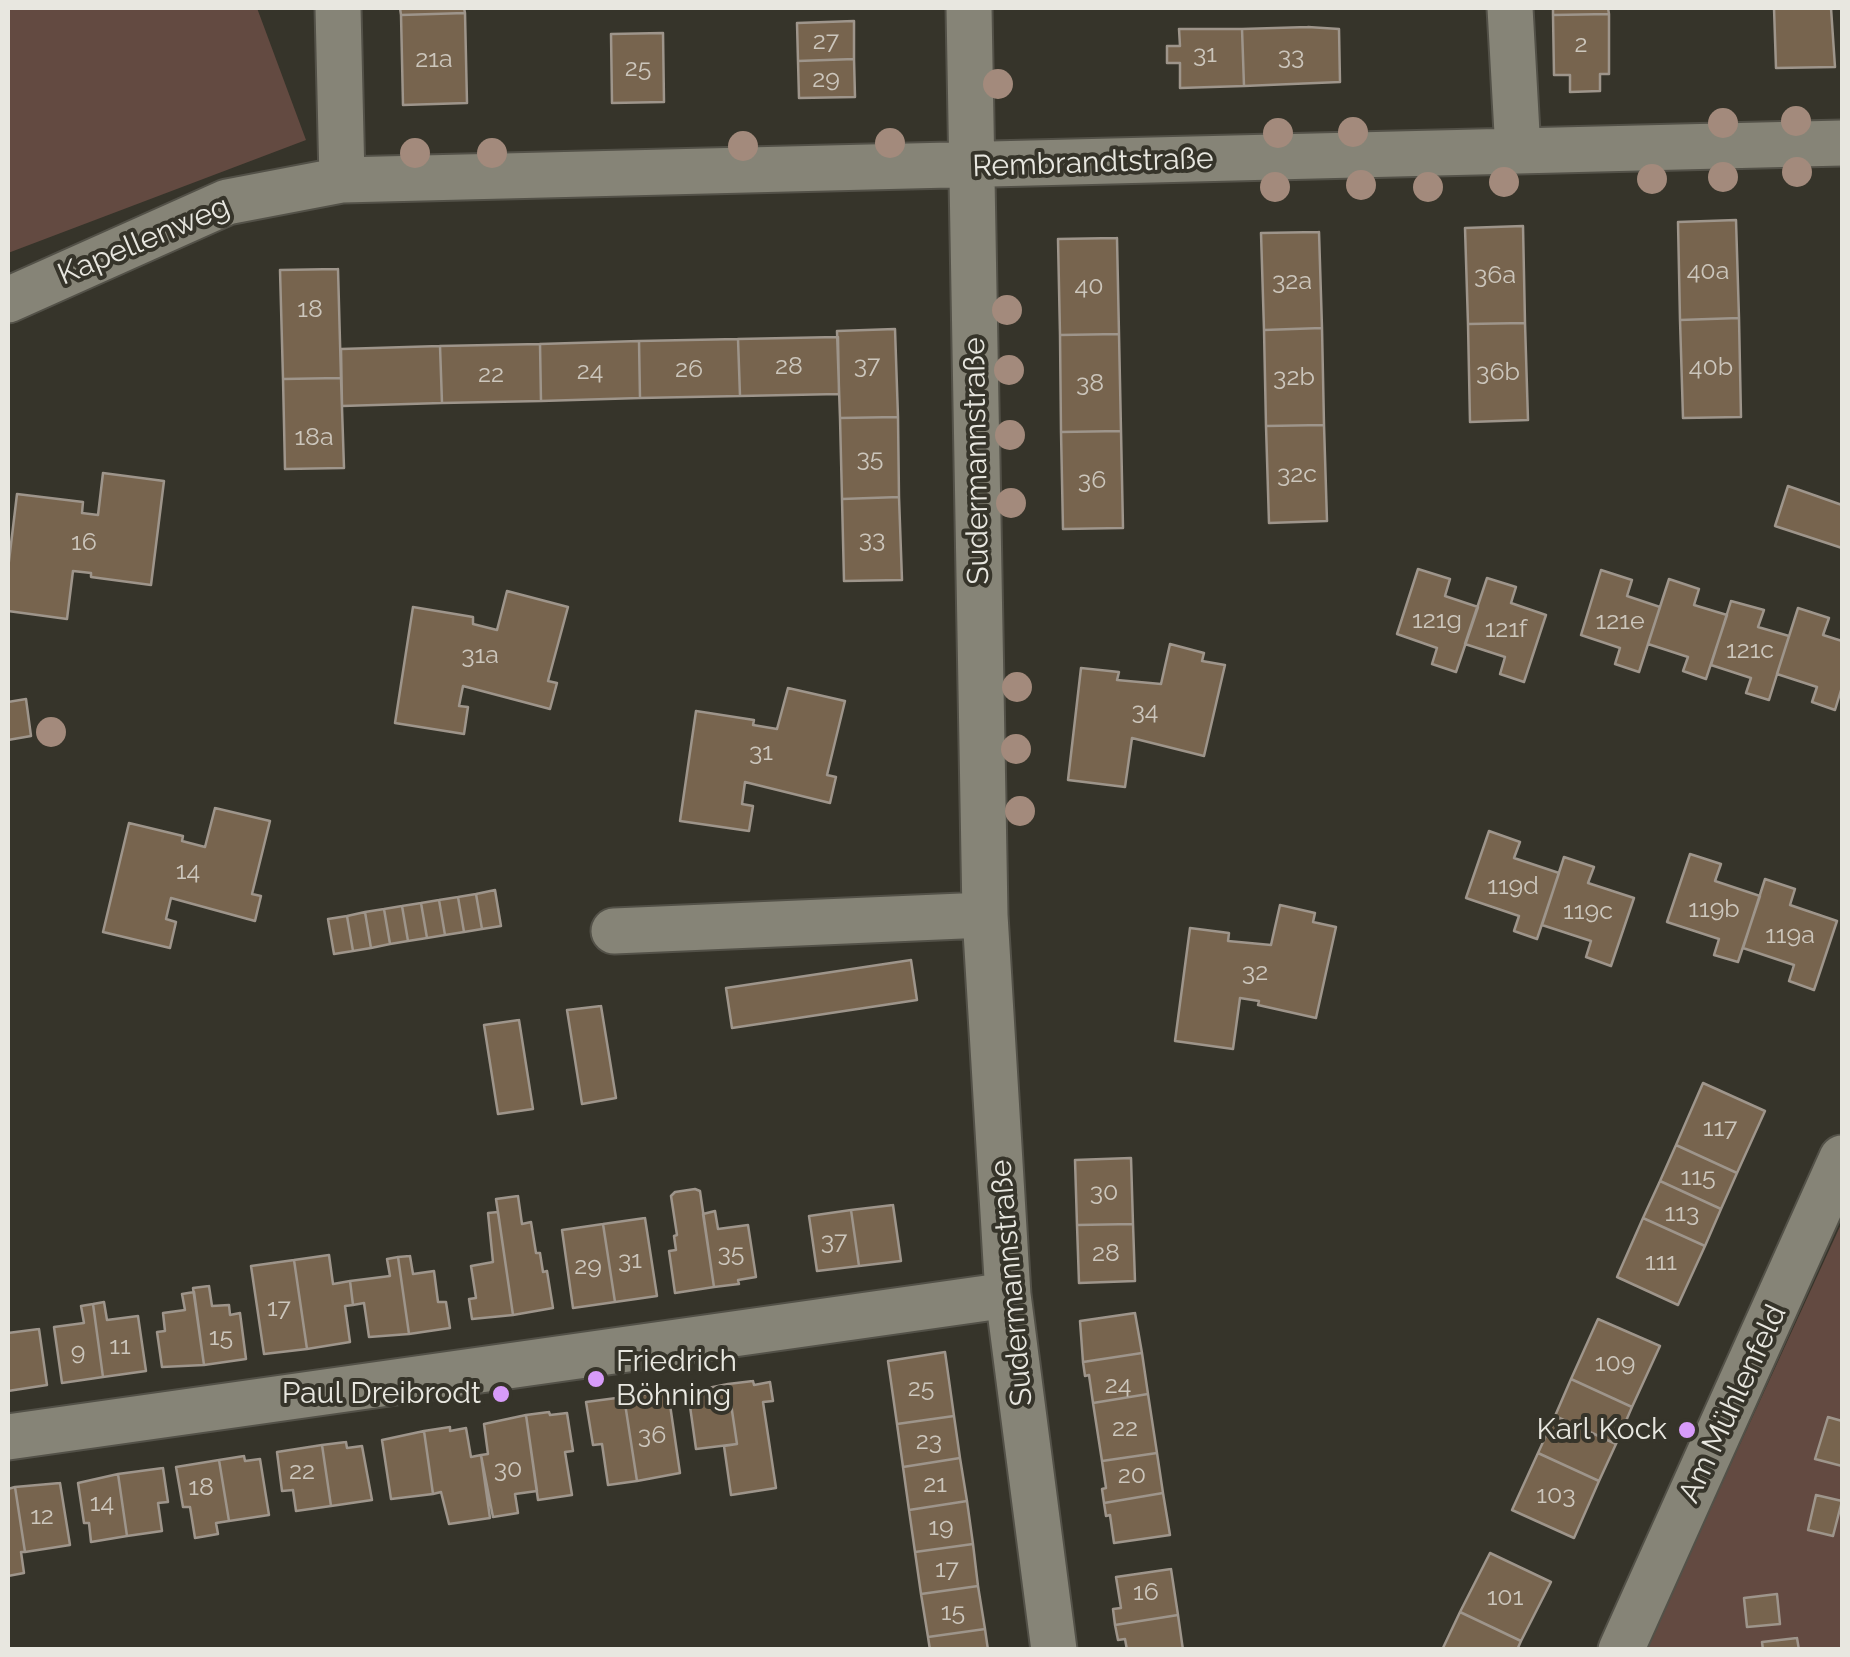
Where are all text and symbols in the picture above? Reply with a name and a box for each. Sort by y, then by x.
house number: 27 [813,26,839,56]
house number: 2 [1574,29,1588,59]
house number: 31 [1193,39,1217,69]
house number: 33 [1278,41,1304,71]
house number: 21a [415,44,453,74]
house number: 25 [625,53,651,83]
house number: 29 [812,64,840,94]
street label: Rembrandtstraße [972,141,1214,185]
street label: Kapellenweg [53,189,235,293]
house number: 40a [1687,256,1729,286]
house number: 36a [1474,260,1516,290]
house number: 32a [1272,266,1312,296]
house number: 40 [1075,271,1103,301]
house number: 18 [297,294,323,324]
street label: Sudermannstraße [957,337,997,585]
house number: 37 [854,350,880,380]
house number: 28 [775,351,803,381]
house number: 40b [1689,352,1733,382]
house number: 26 [675,354,703,384]
house number: 24 [577,356,603,386]
house number: 36b [1476,357,1520,387]
house number: 22 [478,359,504,389]
house number: 32b [1273,362,1315,392]
house number: 38 [1076,368,1104,398]
house number: 18a [294,422,334,452]
house number: 35 [857,443,883,473]
house number: 32c [1277,459,1317,489]
house number: 36 [1078,465,1106,495]
house number: 33 [859,524,885,554]
house number: 16 [71,527,97,557]
house number: 121g [1412,605,1462,635]
house number: 121e [1595,606,1645,636]
house number: 121f [1485,614,1527,644]
house number: 121c [1726,635,1774,665]
house number: 31a [461,640,499,670]
house number: 34 [1132,696,1158,726]
house number: 31 [749,737,773,767]
house number: 14 [176,856,200,886]
house number: 119d [1487,871,1539,901]
house number: 119b [1688,894,1740,924]
house number: 119c [1563,896,1613,926]
house number: 119a [1765,920,1815,950]
house number: 32 [1242,957,1268,987]
house number: 117 [1703,1113,1737,1143]
street label: Sudermannstraße [983,1158,1041,1408]
house number: 115 [1680,1162,1716,1192]
house number: 30 [1090,1177,1118,1207]
house number: 113 [1665,1198,1699,1228]
house number: 37 [821,1226,847,1256]
house number: 35 [718,1238,744,1268]
house number: 28 [1092,1238,1120,1268]
house number: 31 [618,1245,642,1275]
house number: 111 [1645,1247,1677,1277]
house number: 29 [574,1251,602,1281]
house number: 17 [267,1293,291,1323]
street label: Am Mühlenfeld [1671,1299,1795,1509]
house number: 15 [209,1322,233,1352]
house number: 11 [109,1331,131,1361]
house number: 9 [71,1337,85,1367]
place label: Friedrich Böhning [616,1344,737,1414]
house number: 109 [1595,1348,1635,1378]
marker: Friedrich Böhning [585,1368,607,1390]
house number: 24 [1105,1370,1131,1400]
house number: 25 [908,1373,934,1403]
place label: Paul Dreibrodt [282,1376,481,1412]
marker: Paul Dreibrodt [490,1383,512,1405]
place label: Karl Kock [1536,1412,1667,1448]
house number: 22 [1112,1413,1138,1443]
marker: Karl Kock [1676,1419,1698,1441]
house number: 36 [638,1420,666,1450]
house number: 23 [916,1426,942,1456]
house number: 30 [494,1454,522,1484]
house number: 22 [289,1456,315,1486]
house number: 20 [1118,1460,1146,1490]
house number: 21 [923,1469,947,1499]
house number: 18 [188,1472,214,1502]
house number: 103 [1536,1480,1576,1510]
house number: 14 [90,1488,114,1518]
house number: 12 [30,1501,54,1531]
house number: 19 [928,1512,954,1542]
house number: 17 [935,1554,959,1584]
house number: 16 [1133,1577,1159,1607]
house number: 101 [1487,1582,1523,1612]
house number: 15 [941,1597,965,1627]

